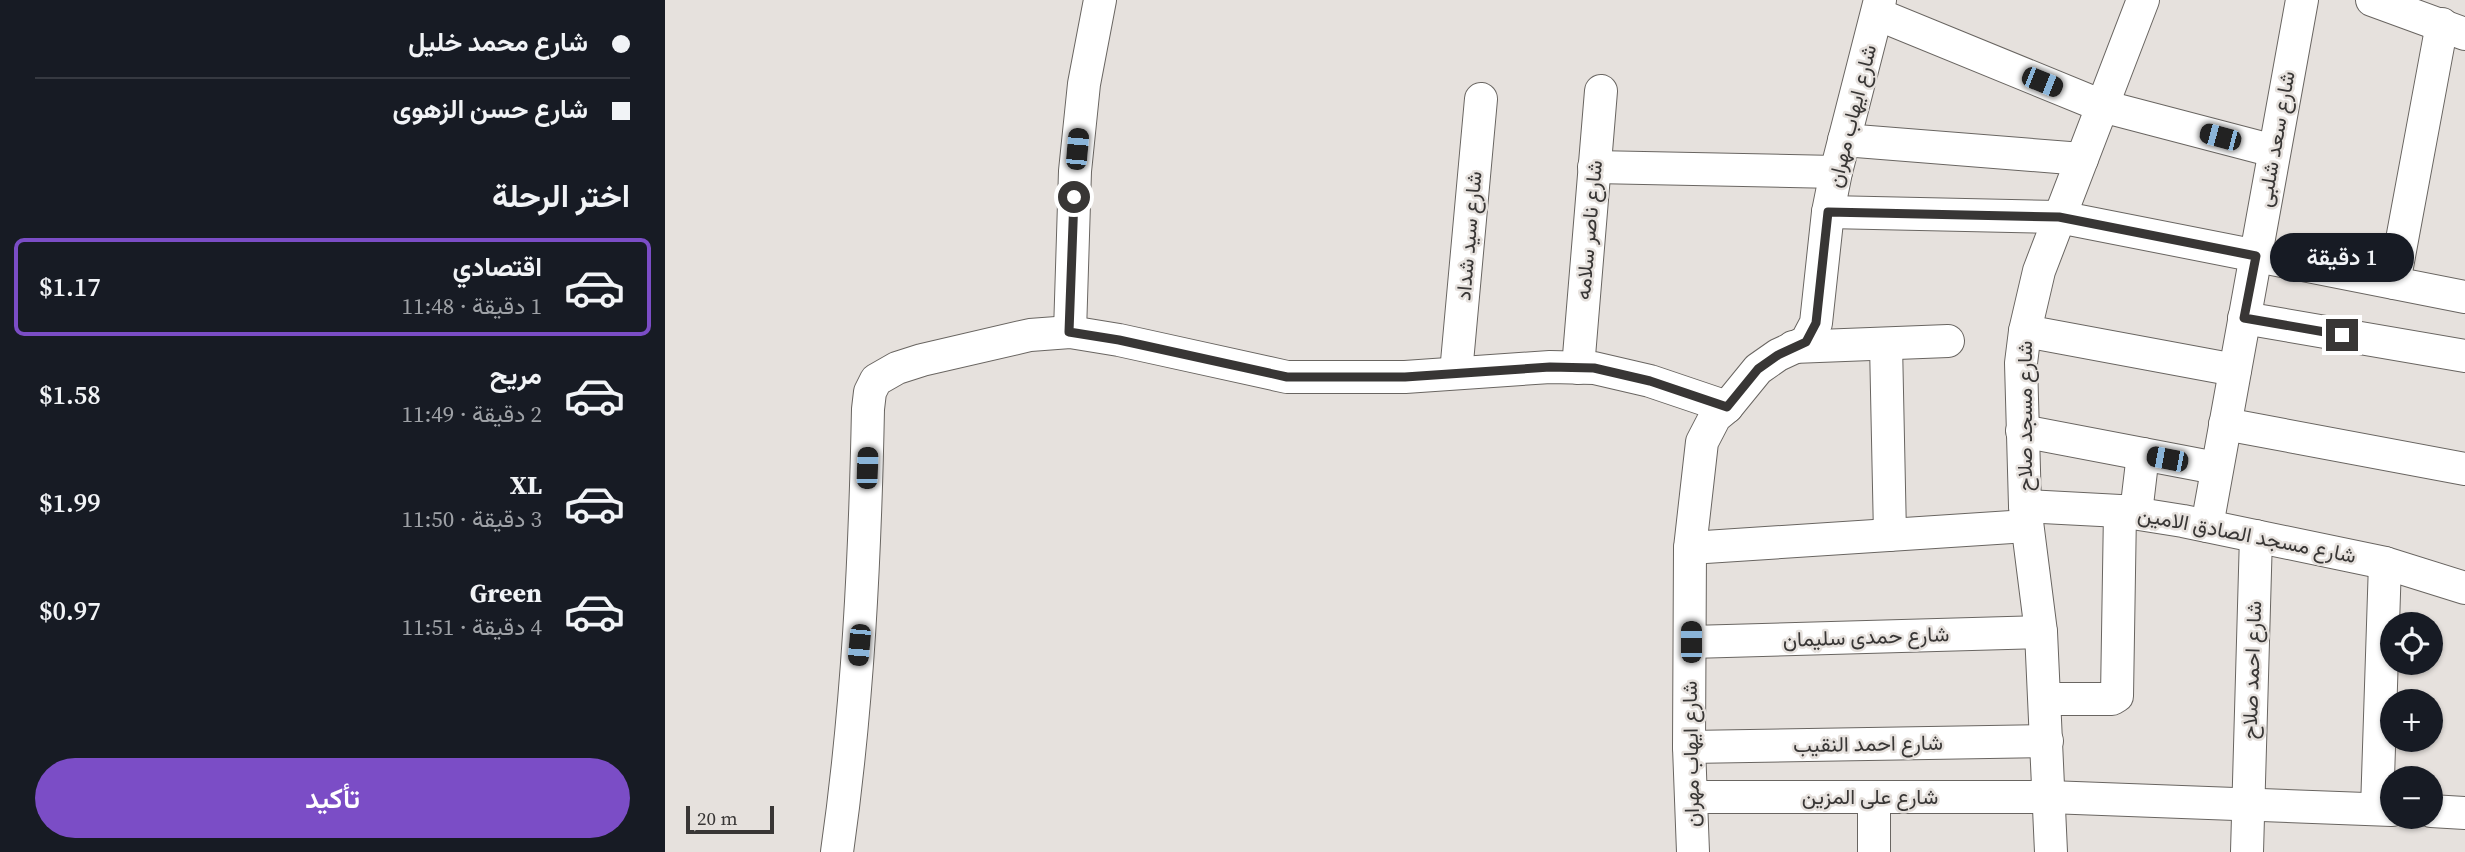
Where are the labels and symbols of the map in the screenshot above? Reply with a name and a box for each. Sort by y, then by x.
street label: شارع ايهاب مهران [1820,41,1883,190]
car [2019,64,2066,100]
street label: شارع سعد شلبى [2249,69,2302,209]
car [2197,121,2244,153]
car [1065,127,1090,171]
street label: شارع ناصر سلامه [1568,159,1609,301]
street label: شارع سيد شداد [1448,170,1489,302]
route start [1058,181,1090,213]
callout: 1 دقيقة [2270,233,2414,282]
route end [2326,319,2358,351]
street label: شارع مسجد صلاح [2010,341,2039,491]
car [2145,445,2190,473]
car [856,447,879,489]
street label: شارع مسجد الصادق الامين [2135,499,2359,570]
street label: شارع احمد صلاح [2235,600,2268,740]
street label: شارع حمدى سليمان [1782,619,1950,654]
car [1681,621,1702,663]
car [847,623,872,667]
street label: شارع ايهاب مهران [1675,681,1706,827]
street label: شارع احمد النقيب [1793,728,1943,759]
street label: شارع على المزين [1802,782,1938,811]
scale bar [686,803,773,835]

